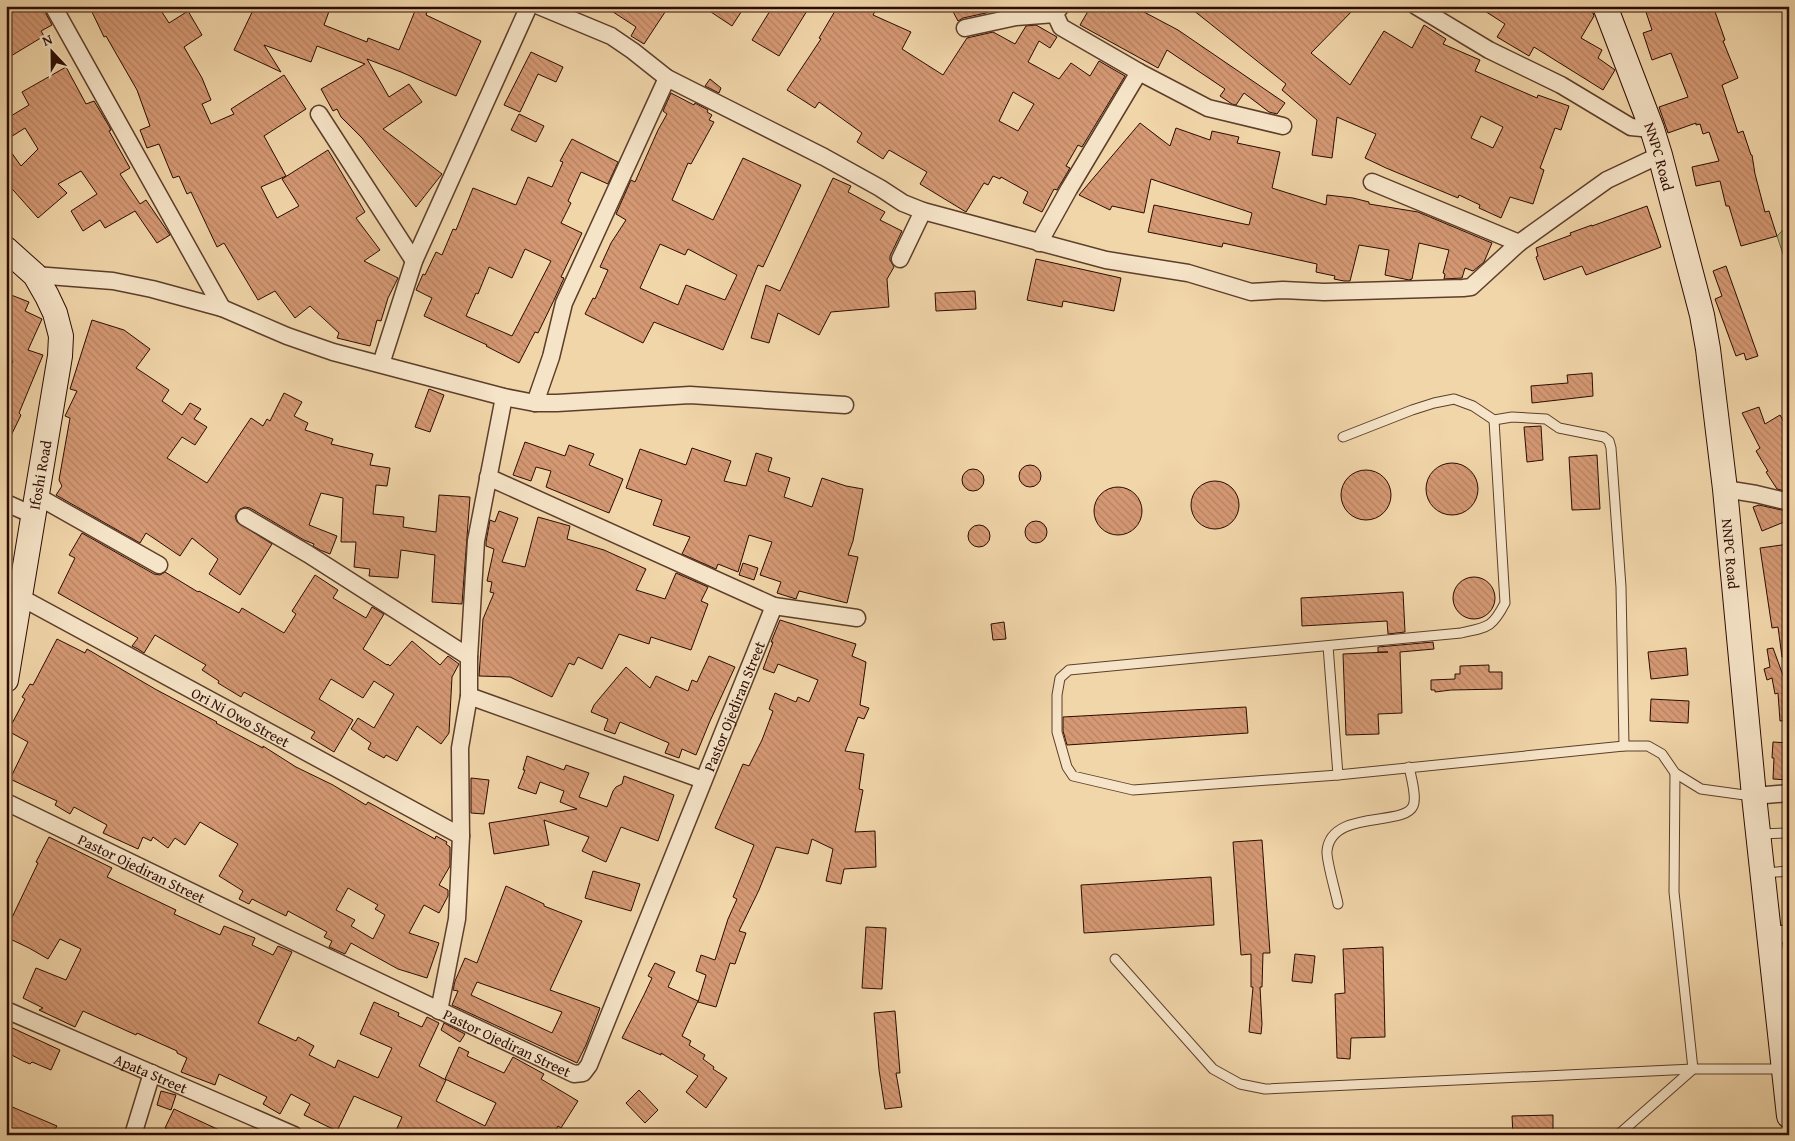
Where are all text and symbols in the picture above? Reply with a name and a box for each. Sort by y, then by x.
north arrow [28,28,78,78]
text: N [39,29,56,51]
street label: NNPC Road [1640,119,1679,193]
street label: Ifoshi Road [24,439,56,511]
street label: NNPC Road [1717,518,1745,590]
street label: Pastor Ojediran Street [698,637,770,774]
street label: Ori Ni Owo Street [188,681,294,752]
street label: Pastor Ojediran Street [75,828,210,908]
street label: Pastor Ojediran Street [440,1003,575,1082]
street label: Apata Street [111,1048,192,1098]

